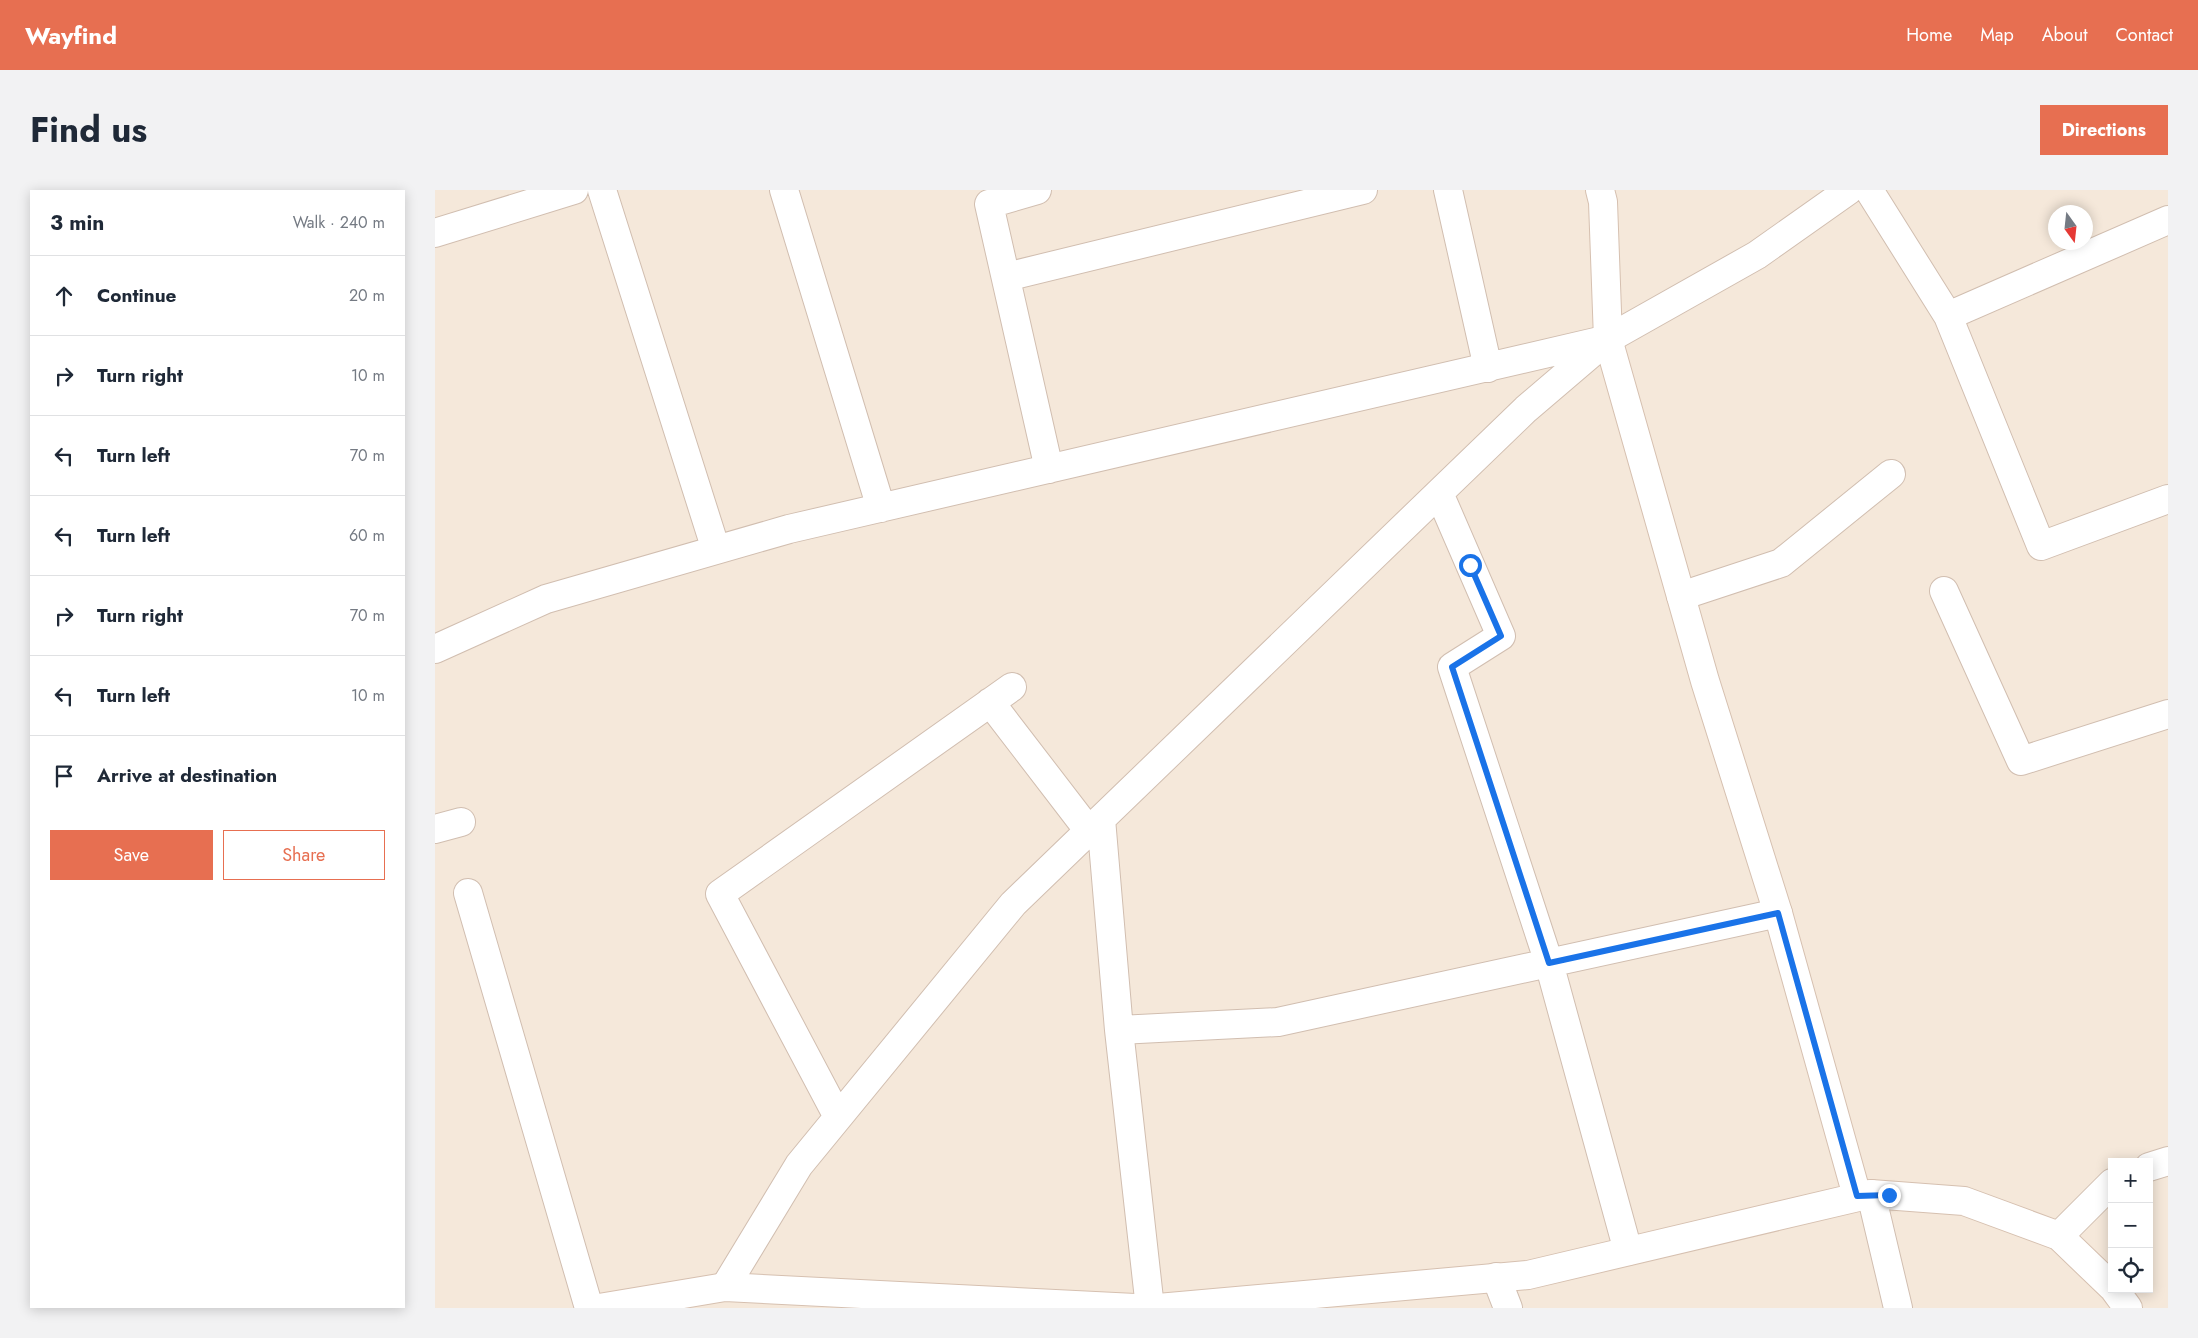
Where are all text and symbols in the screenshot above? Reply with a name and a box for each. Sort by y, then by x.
text: Wayfind [25,18,117,53]
text: Home [1906,22,1952,48]
text: Map [1980,22,2014,48]
text: About [2042,22,2087,48]
text: Contact [2115,22,2173,48]
text: Find us [30,105,147,155]
button: Directions [2040,105,2168,155]
north arrow [2048,205,2093,250]
text: 3 min [50,208,104,238]
text: Walk · 240 m [293,211,385,234]
icon: ahead [50,282,78,310]
text: Continue [97,282,176,309]
text: 20 m [349,284,385,307]
icon: right [50,362,78,390]
text: Turn right [97,362,183,389]
text: 10 m [351,364,385,387]
icon: left [50,442,78,470]
text: Turn left [97,442,170,469]
text: 70 m [350,444,385,467]
icon: left [50,522,78,550]
text: Turn left [97,522,170,549]
text: 60 m [349,524,385,547]
route start [1459,554,1482,577]
icon: right [50,602,78,630]
text: Turn right [97,602,183,629]
text: 70 m [350,604,385,627]
icon: left [50,682,78,710]
text: Turn left [97,682,170,709]
text: 10 m [351,684,385,707]
icon: arrive [50,762,78,790]
text: Arrive at destination [97,762,277,789]
button: Save [50,830,213,880]
button: Share [223,830,385,880]
map controls [2108,1158,2153,1293]
button: + [2108,1158,2153,1203]
route end [1878,1184,1901,1207]
button: − [2108,1203,2153,1248]
button: locate [2108,1248,2153,1293]

